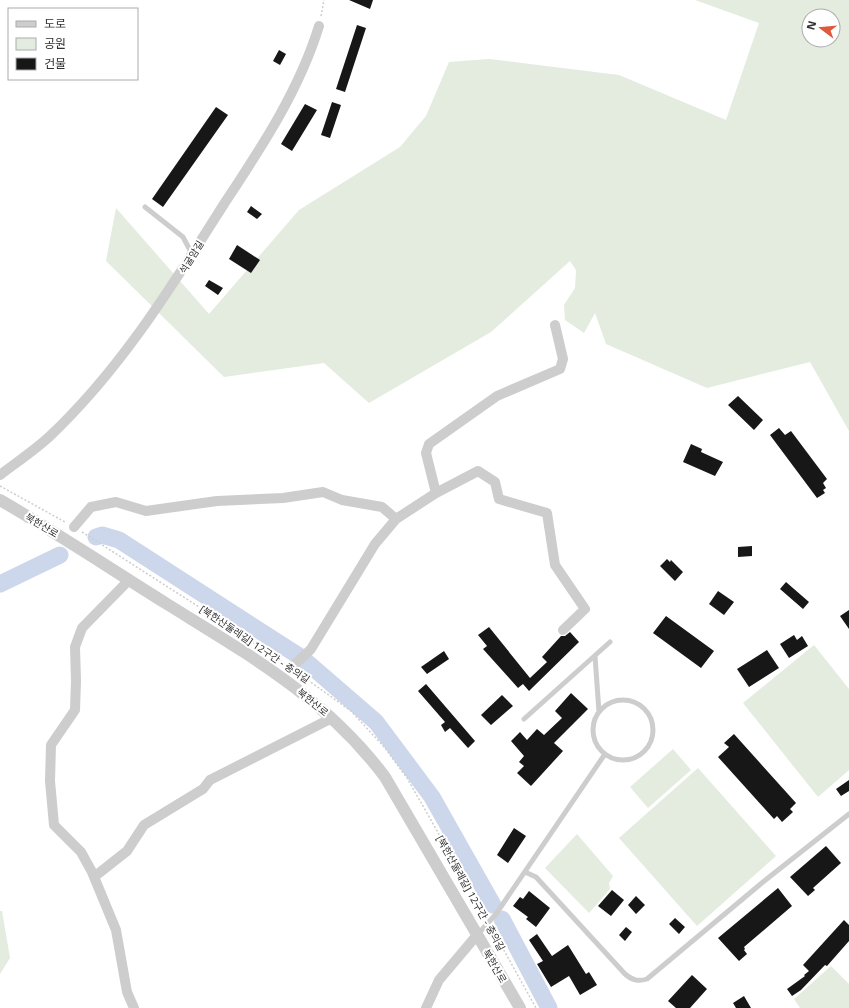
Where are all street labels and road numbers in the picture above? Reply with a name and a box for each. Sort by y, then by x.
street label: 석굴암길 [175,238,207,276]
street label: 북한산로 [23,510,61,540]
street label: [북한산둘레길] 12구간 - 충의길 [197,602,313,686]
street label: 북한산로 [294,685,332,719]
street label: [북한산둘레길] 12구간 - 충의길 [433,833,509,953]
street label: 북한산로 [480,947,510,985]

